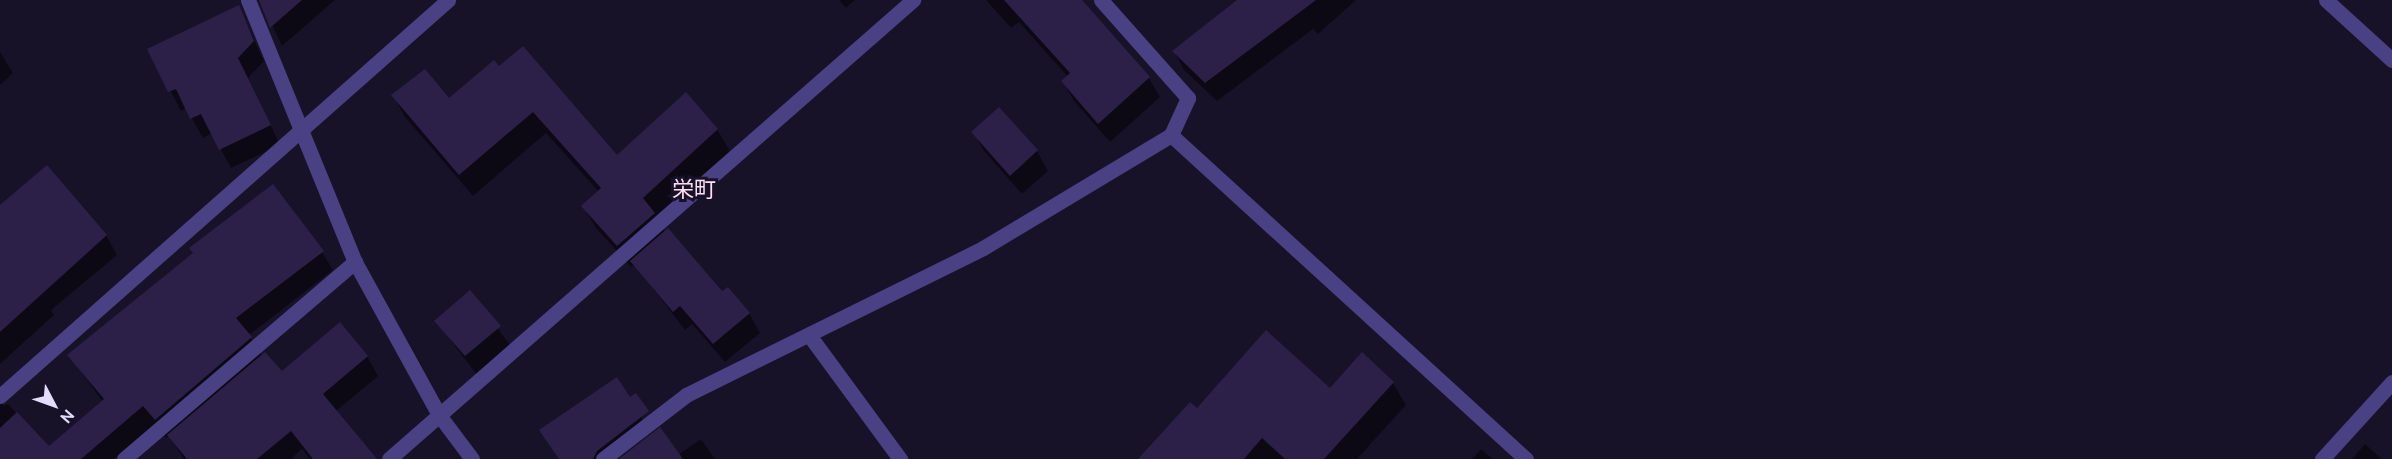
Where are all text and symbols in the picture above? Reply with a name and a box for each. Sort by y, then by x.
district label: 栄町 [672,176,716,202]
north arrow [24,375,84,435]
text: N [57,406,78,427]

